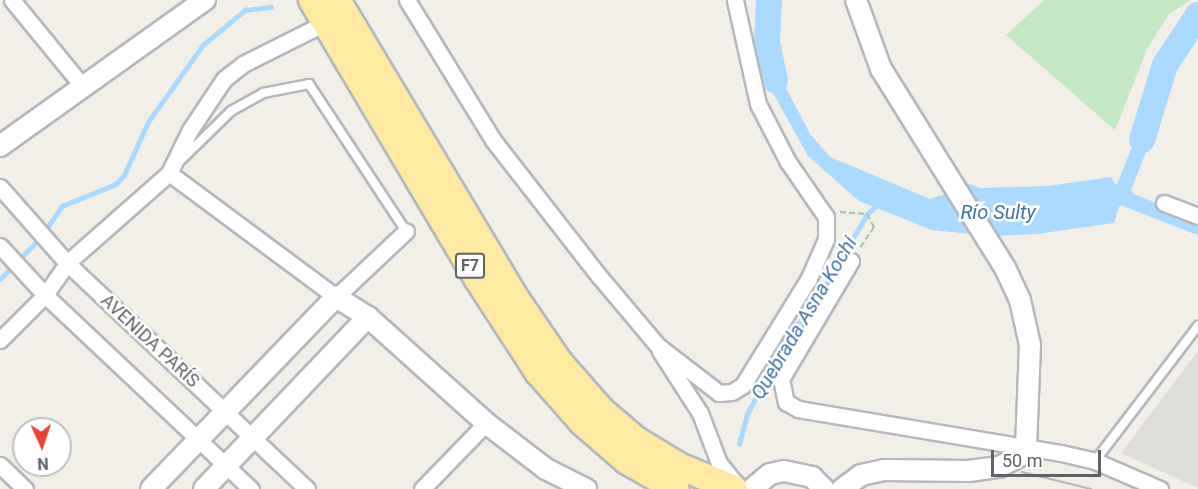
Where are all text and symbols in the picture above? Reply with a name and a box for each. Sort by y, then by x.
water label: Río Sulty [960,200,1036,224]
water label: Quebrada Asna Kochi [746,232,862,404]
road number: F7 [455,253,485,279]
street label: AVENIDA PARÍS [96,290,204,392]
north arrow [12,417,72,477]
scale bar [994,438,1104,476]
text: 50 m [1002,450,1042,471]
text: N [37,454,49,473]

